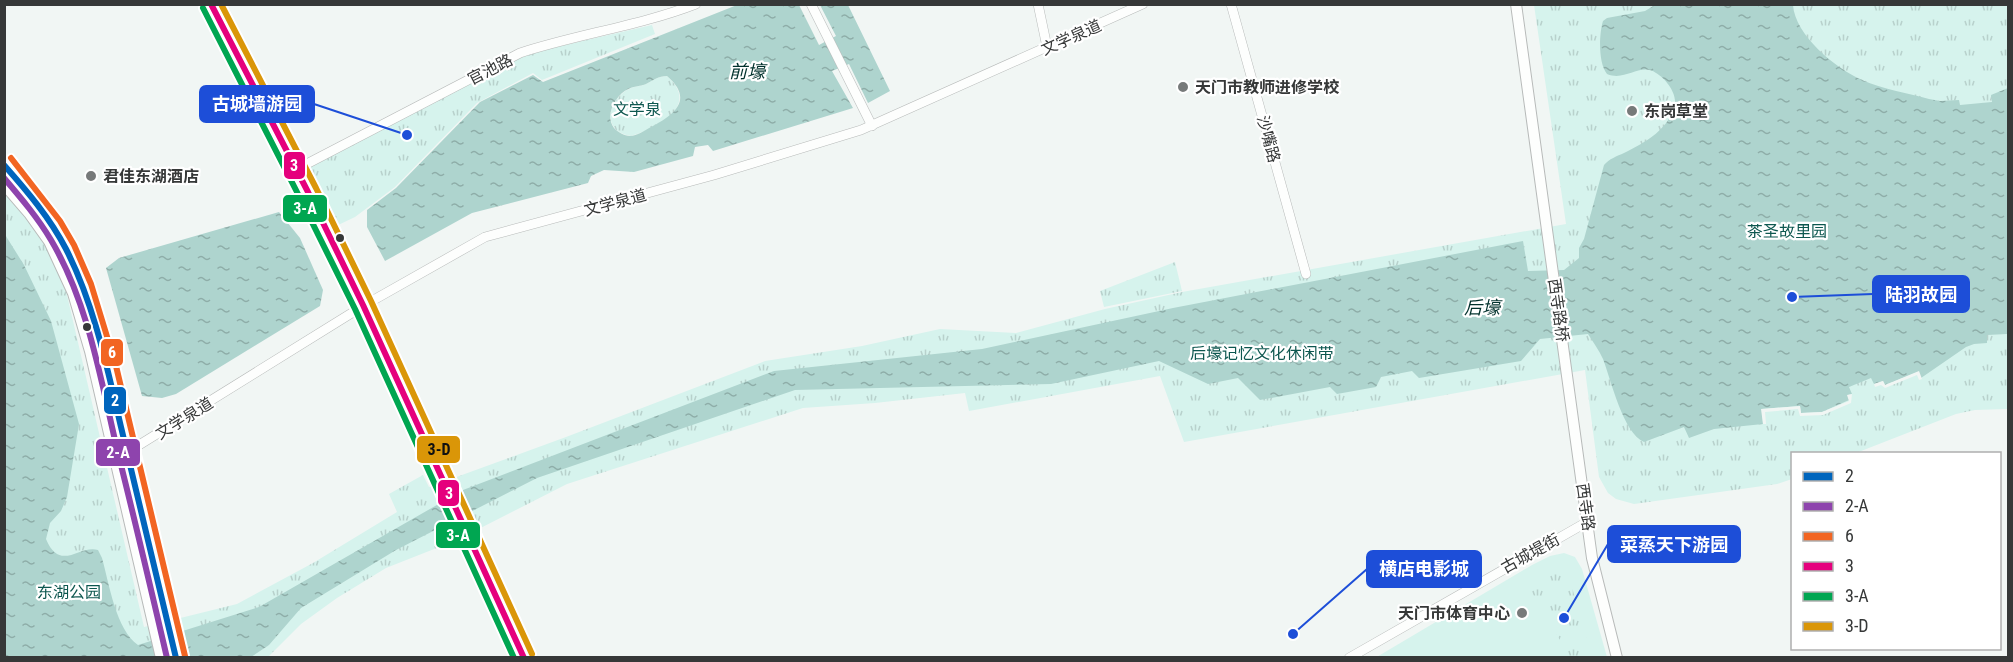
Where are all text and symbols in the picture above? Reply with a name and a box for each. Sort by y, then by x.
street label: 文学泉道 [1038,16,1104,59]
street label: 官池路 [465,50,516,89]
water label: 前壕 [729,61,768,82]
place label: 天门市教师进修学校 [1195,78,1340,97]
marker: 天门市教师进修学校 [1176,80,1190,94]
callout: 古城墙游园 [200,86,314,122]
text: 古城墙游园 [212,93,302,114]
park label: 文学泉 [613,100,661,119]
place label: 东岗草堂 [1644,102,1708,121]
marker: 东岗草堂 [1625,104,1639,118]
street label: 沙嘴路 [1253,113,1284,165]
line badge: 3 [283,151,306,180]
text: 3 [290,156,298,175]
place label: 君佳东湖酒店 [103,167,199,186]
marker: 君佳东湖酒店 [84,169,98,183]
street label: 文学泉道 [582,185,649,220]
line badge: 3-A [282,194,328,223]
text: 3-A [293,199,317,218]
park label: 茶圣故里园 [1747,222,1827,241]
unlabelled marker [334,232,346,244]
callout: 陆羽故园 [1873,276,1969,312]
street label: 西寺路桥 [1545,277,1572,343]
text: 陆羽故园 [1885,284,1957,305]
water label: 后壕 [1464,297,1503,318]
unlabelled marker [81,321,93,333]
line badge: 6 [100,338,124,367]
text: 6 [108,343,116,362]
park label: 后壕记忆文化休闲带 [1190,344,1334,363]
line badge: 2 [103,386,127,415]
text: 2 [111,391,119,410]
street label: 文学泉道 [152,393,216,443]
line badge: 3-D [416,435,461,464]
line badge: 2-A [95,438,141,467]
text: 3-D [428,440,450,459]
text: 2-A [106,443,130,462]
legend [1791,452,2001,650]
text: 2 [1845,465,1854,486]
line badge: 3 [437,479,460,507]
street label: 西寺路 [1573,482,1598,532]
text: 3 [445,484,453,503]
text: 2-A [1845,495,1869,516]
line badge: 3-A [435,521,481,549]
text: 6 [1845,525,1854,546]
text: 3-A [446,526,470,545]
callout: 菜蒸天下游园 [1608,526,1740,562]
street label: 古城堤街 [1498,530,1563,577]
text: 菜蒸天下游园 [1620,534,1728,555]
callout: 横店电影城 [1367,551,1481,587]
text: 3 [1845,555,1854,576]
text: 横店电影城 [1379,558,1469,579]
park label: 东湖公园 [37,583,101,602]
text: 3-A [1845,585,1869,606]
place label: 天门市体育中心 [1398,604,1510,623]
marker: 天门市体育中心 [1515,606,1529,620]
text: 3-D [1845,615,1869,636]

